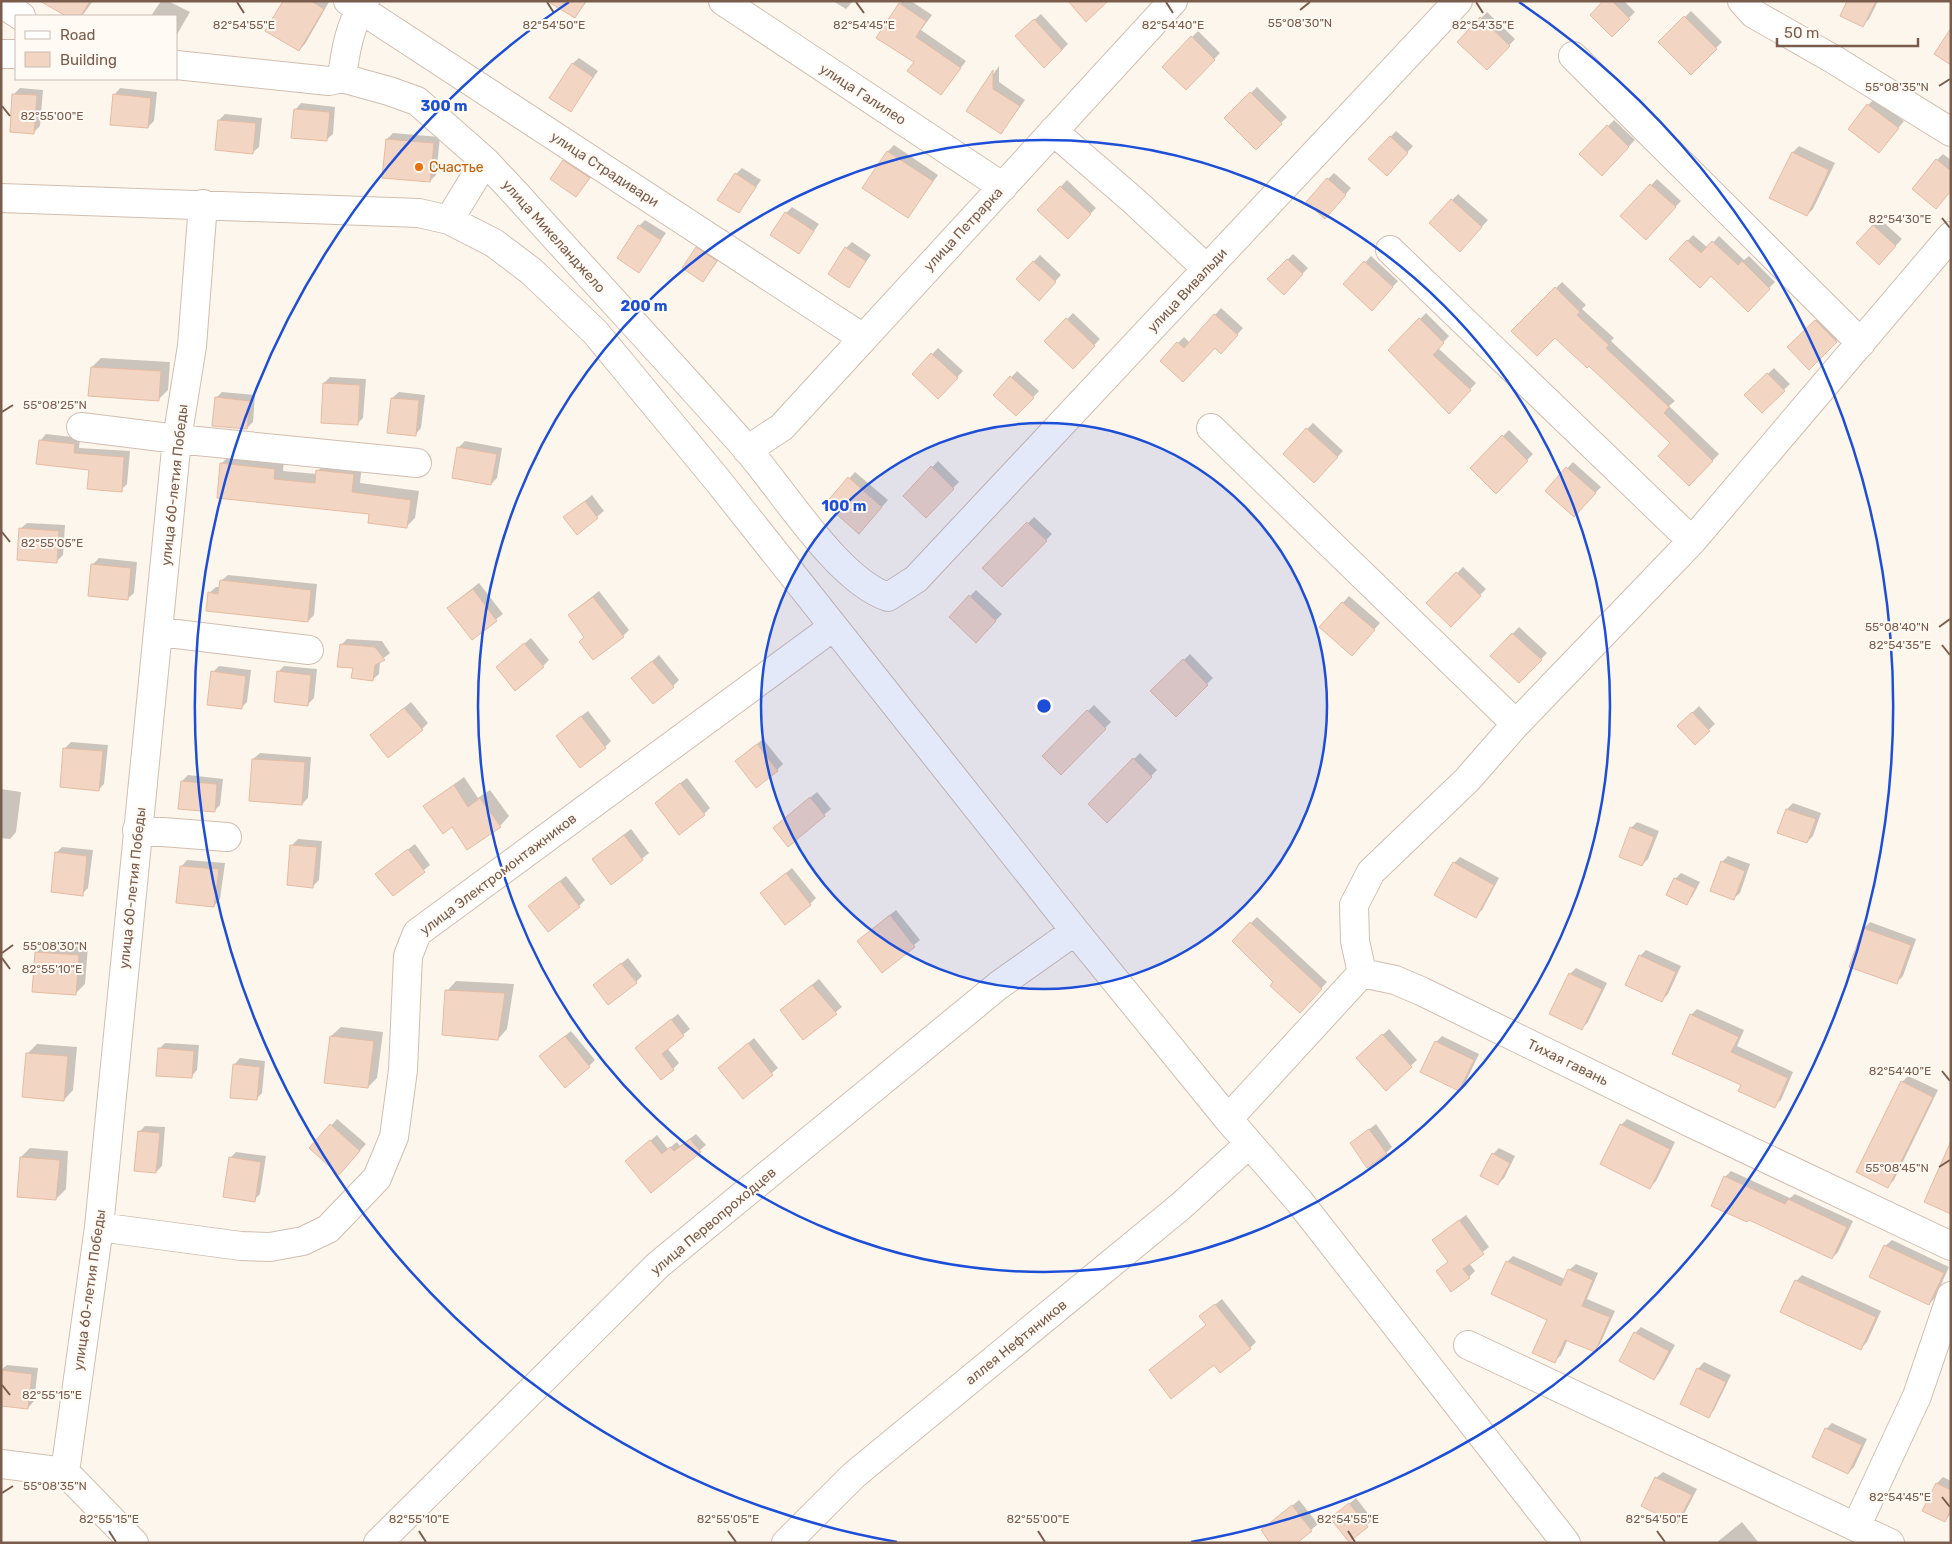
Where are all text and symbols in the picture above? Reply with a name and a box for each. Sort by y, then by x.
legend [15,15,178,80]
scale bar [1777,15,1918,47]
text: 55°08'30"N [1268,16,1332,30]
text: 82°54'55"E [213,18,275,32]
text: 82°54'50"E [523,18,585,32]
text: 82°54'45"E [833,18,895,32]
text: 82°54'40"E [1142,18,1204,32]
text: 82°54'35"E [1452,18,1514,32]
text: 50 m [1784,24,1819,42]
text: Road [60,26,96,44]
text: Building [60,51,117,69]
street label: улица Галилео [816,60,909,129]
text: 55°08'35"N [1865,80,1929,94]
text: 300 m [420,97,468,115]
text: 82°55'00"E [20,109,84,123]
street label: улица Страдивари [547,128,662,211]
place label: Счастье [429,159,484,176]
marker: Счастье [413,161,425,173]
street label: улица Микеланджело [498,176,609,296]
street label: улица Петрарка [920,184,1007,275]
text: 82°54'30"E [1869,212,1931,226]
street label: улица Вивальди [1144,245,1231,336]
text: 200 m [620,297,668,315]
text: 55°08'25"N [23,398,87,412]
street label: улица 60-летия Победы [158,403,191,567]
text: 100 m [822,497,866,515]
text: 82°55'05"E [21,536,83,550]
text: 55°08'40"N [1865,620,1929,634]
text: 82°54'35"E [1869,638,1931,652]
centre of rings [1035,697,1053,715]
street label: улица 60-летия Победы [116,806,149,970]
street label: улица Электромонтажников [417,810,580,939]
text: 55°08'30"N [23,939,87,953]
text: 82°55'10"E [22,962,82,976]
street label: Тихая гавань [1525,1036,1611,1089]
text: 82°54'40"E [1869,1064,1931,1078]
text: 55°08'45"N [1865,1161,1929,1175]
street label: улица Первопроходцев [647,1164,780,1279]
street label: улица 60-летия Победы [70,1208,109,1372]
street label: аллея Нефтяников [962,1296,1071,1389]
text: 82°55'15"E [22,1388,82,1402]
text: 55°08'35"N [23,1479,87,1493]
text: 82°54'45"E [1869,1490,1931,1504]
text: 82°55'15"E [79,1512,139,1526]
text: 82°55'10"E [389,1512,449,1526]
text: 82°55'05"E [697,1512,759,1526]
text: 82°55'00"E [1006,1512,1070,1526]
text: 82°54'55"E [1317,1512,1379,1526]
text: 82°54'50"E [1626,1512,1688,1526]

